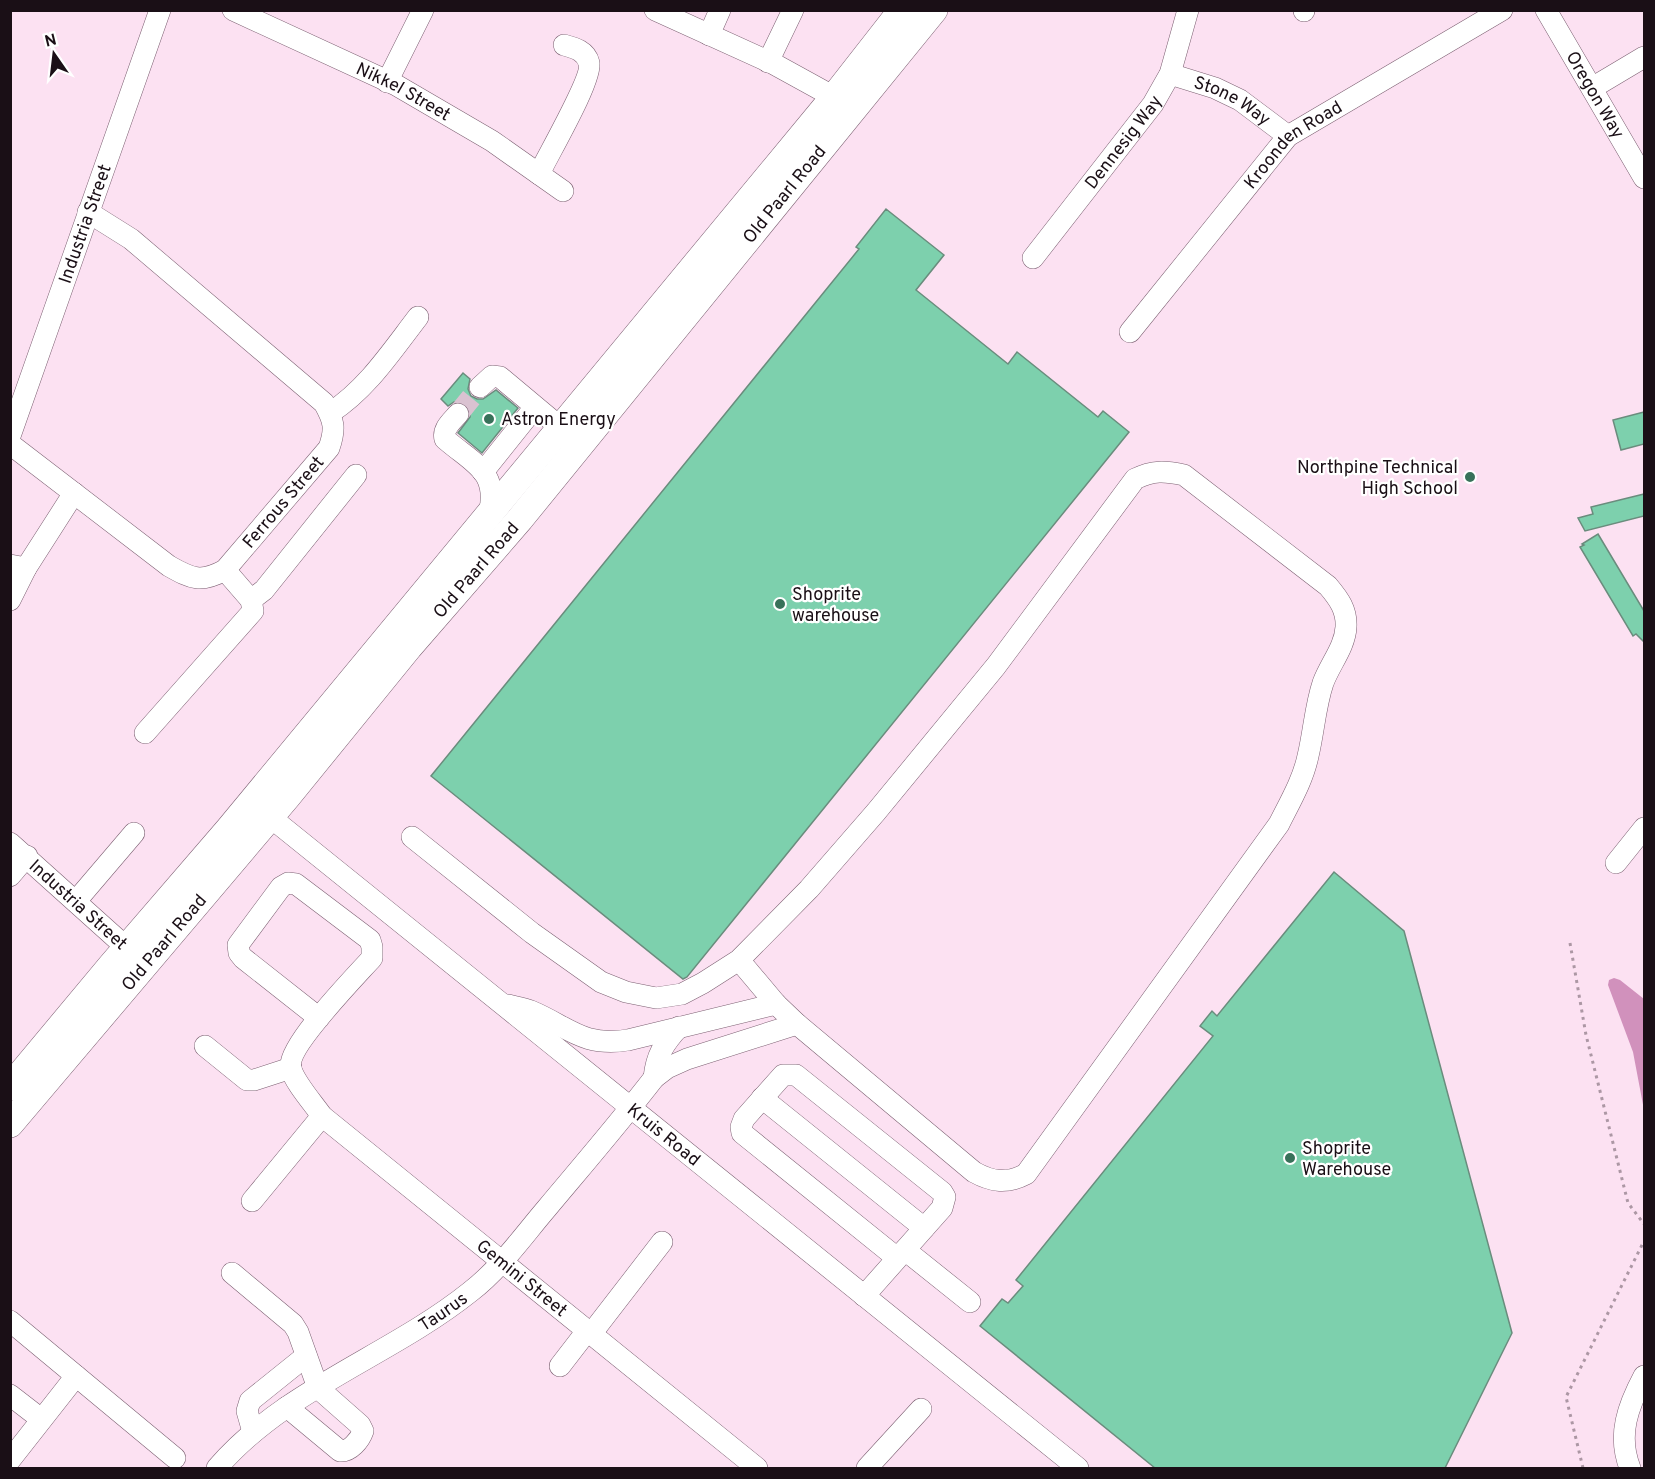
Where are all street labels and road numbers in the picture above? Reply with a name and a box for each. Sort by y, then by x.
street label: Oregon Way [1560,48,1629,143]
street label: Nikkel Street [352,58,454,127]
street label: Stone Way [1191,72,1274,132]
street label: Dennesig Way [1081,92,1168,195]
street label: Kroonden Road [1240,96,1347,194]
street label: Old Paarl Road [739,141,832,249]
street label: Industria Street [55,162,118,287]
street label: Ferrous Street [238,452,330,554]
street label: Old Paarl Road [429,518,525,624]
street label: Industria Street [23,855,132,956]
street label: Old Paarl Road [117,890,213,997]
street label: Kruis Road [622,1099,704,1172]
street label: Gemini Street [471,1235,571,1323]
street label: Taurus [415,1288,473,1338]

